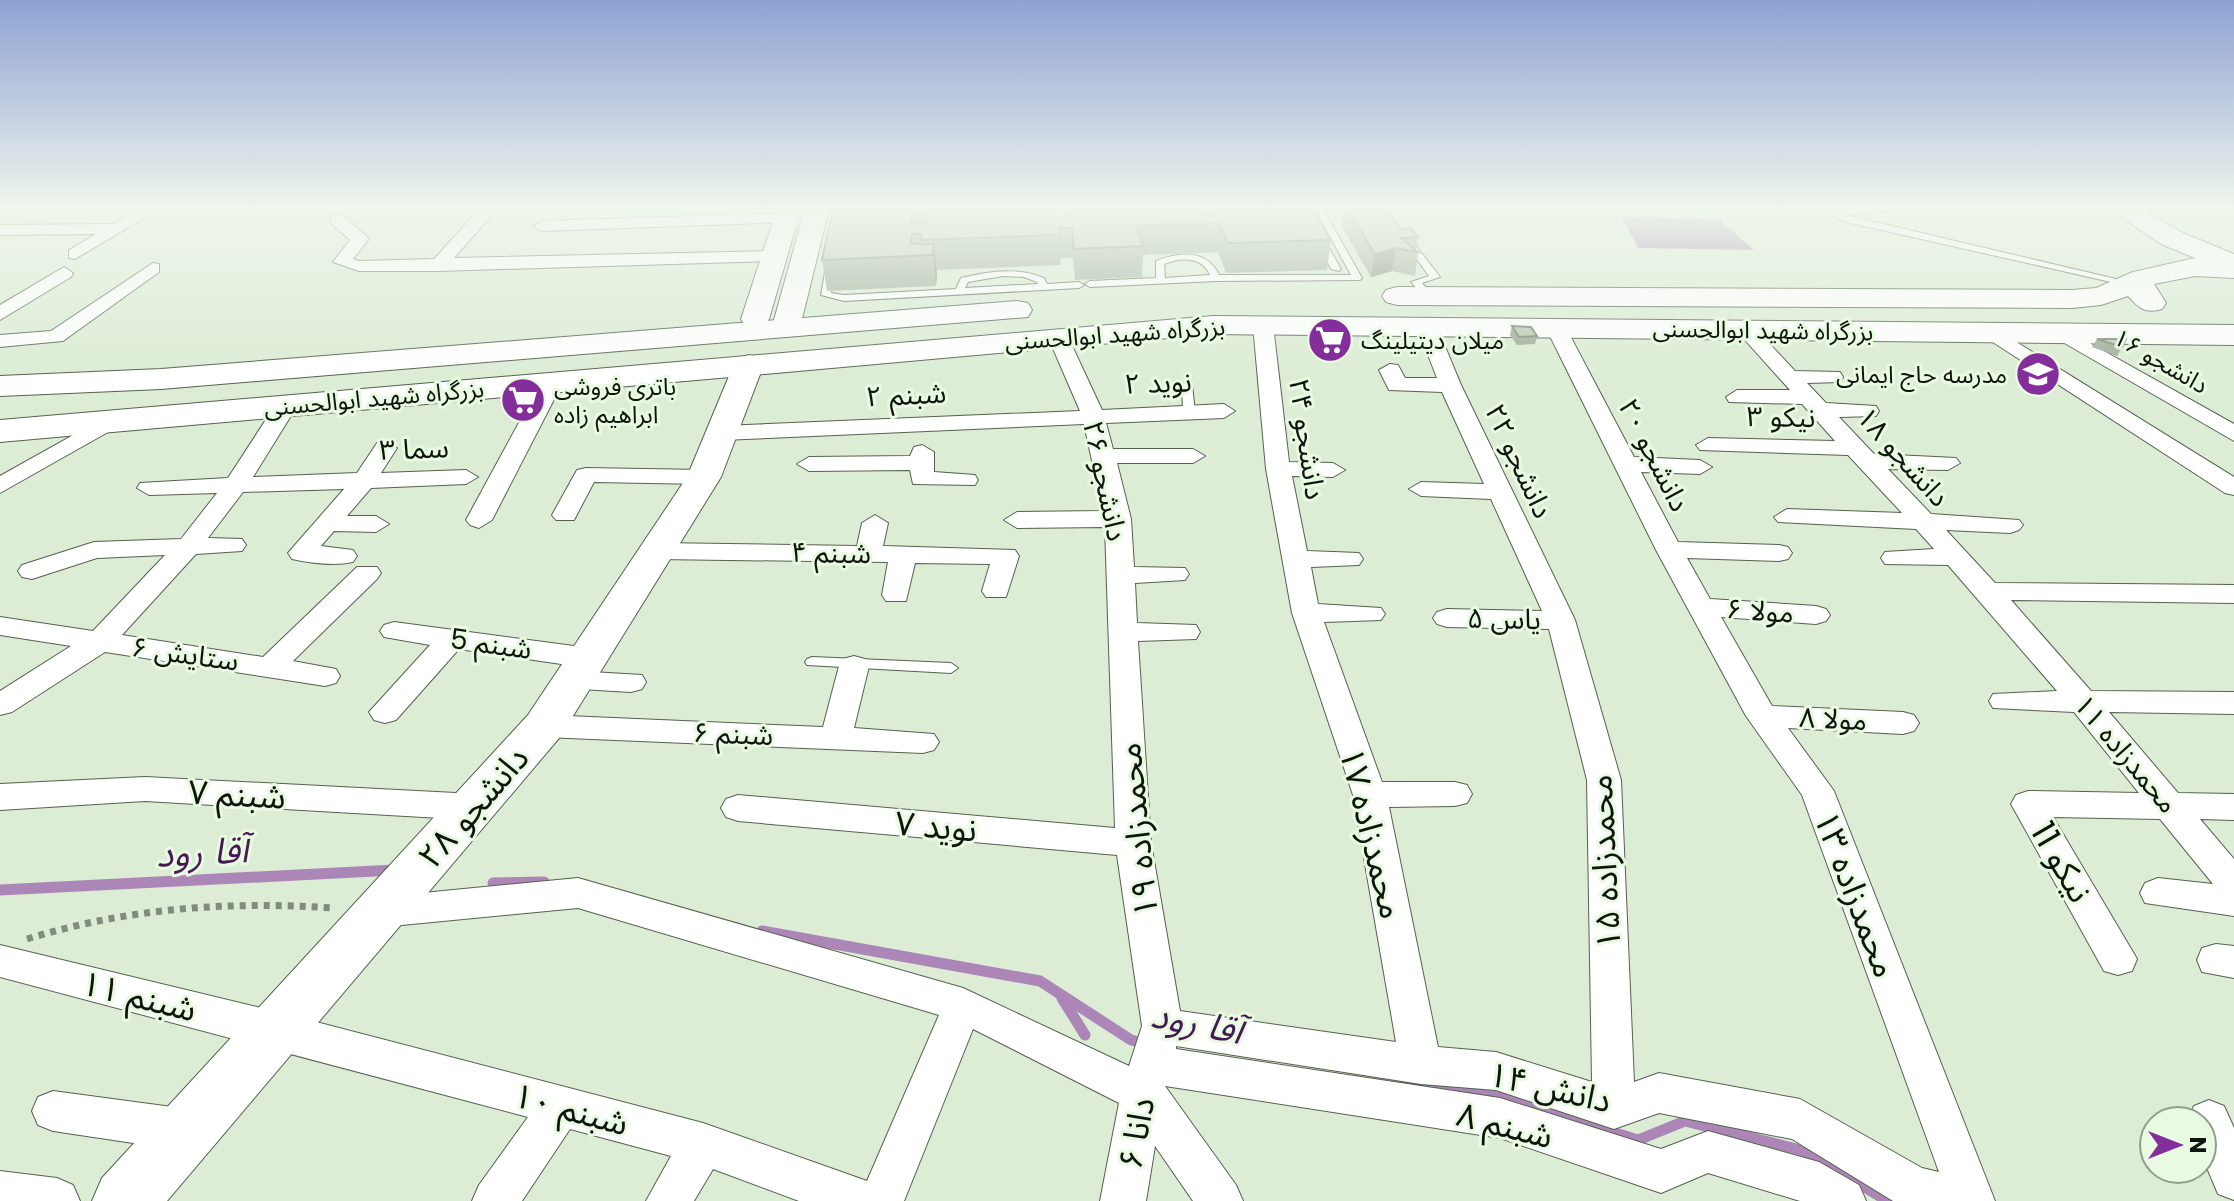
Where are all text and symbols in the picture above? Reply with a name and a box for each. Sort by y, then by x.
street label: بزرگراه شهید ابوالحسنی [1004,310,1226,358]
street label: بزرگراه شهید ابوالحسنی [1652,312,1874,348]
supermarket icon: میلان دیتیلینگ [1306,316,1354,364]
street label: دانشجو ۱۶ [2107,321,2215,401]
place label: میلان دیتیلینگ [1361,324,1504,357]
school or university icon: مدرسه حاج ایمانی [2014,350,2062,398]
place label: مدرسه حاج ایمانی [1836,358,2007,392]
street label: نوید ۲ [1124,362,1192,404]
place label: باتری فروشی ابراهیم زاده [554,370,676,432]
street label: بزرگراه شهید ابوالحسنی [263,372,485,424]
street label: شبنم ۲ [865,373,947,419]
supermarket icon: باتری فروشی ابراهیم زاده [499,376,547,424]
street label: دانشجو ۲۴ [1279,376,1335,502]
street label: دانشجو ۲۰ [1609,392,1699,518]
street label: نیکو ۳ [1746,397,1816,437]
street label: دانشجو ۲۲ [1476,398,1562,524]
street label: دانشجو ۱۸ [1848,399,1958,515]
street label: دانشجو ۲۶ [1073,417,1137,545]
street label: سما ۳ [378,428,450,470]
street label: شبنم ۴ [790,533,872,575]
street label: مولا ۶ [1725,589,1795,633]
street label: یاس ۵ [1467,599,1541,639]
street label: شبنم 5 [447,619,534,671]
street label: ستایش ۶ [129,627,241,681]
street label: محمدزاده ۱۱ [2065,686,2187,822]
street label: مولا ۸ [1798,698,1868,740]
street label: شبنم ۶ [692,713,774,757]
street label: دانشجو ۲۸ [406,735,540,879]
street label: محمدزاده ۱۹ [1104,740,1170,920]
street label: محمدزاده ۱۷ [1328,742,1416,924]
street label: شبنم ۷ [187,767,287,823]
street label: محمدزاده ۱۵ [1575,773,1633,951]
street label: نوید ۷ [893,799,979,853]
street label: محمدزاده ۱۳ [1802,804,1910,984]
street label: نیکو 11 [2020,813,2104,911]
water label: آقا رود [155,824,257,880]
street label: شبنم ۱۱ [76,959,202,1035]
water label: آقا رود [1147,989,1254,1058]
street label: دانش ۱۴ [1484,1050,1616,1124]
street label: شبنم ۱۰ [508,1071,634,1149]
street label: شبنم ۸ [1451,1090,1558,1162]
street label: دانا ۶ [1106,1093,1166,1173]
north arrow [2138,1105,2218,1185]
text: N [2182,1137,2213,1153]

